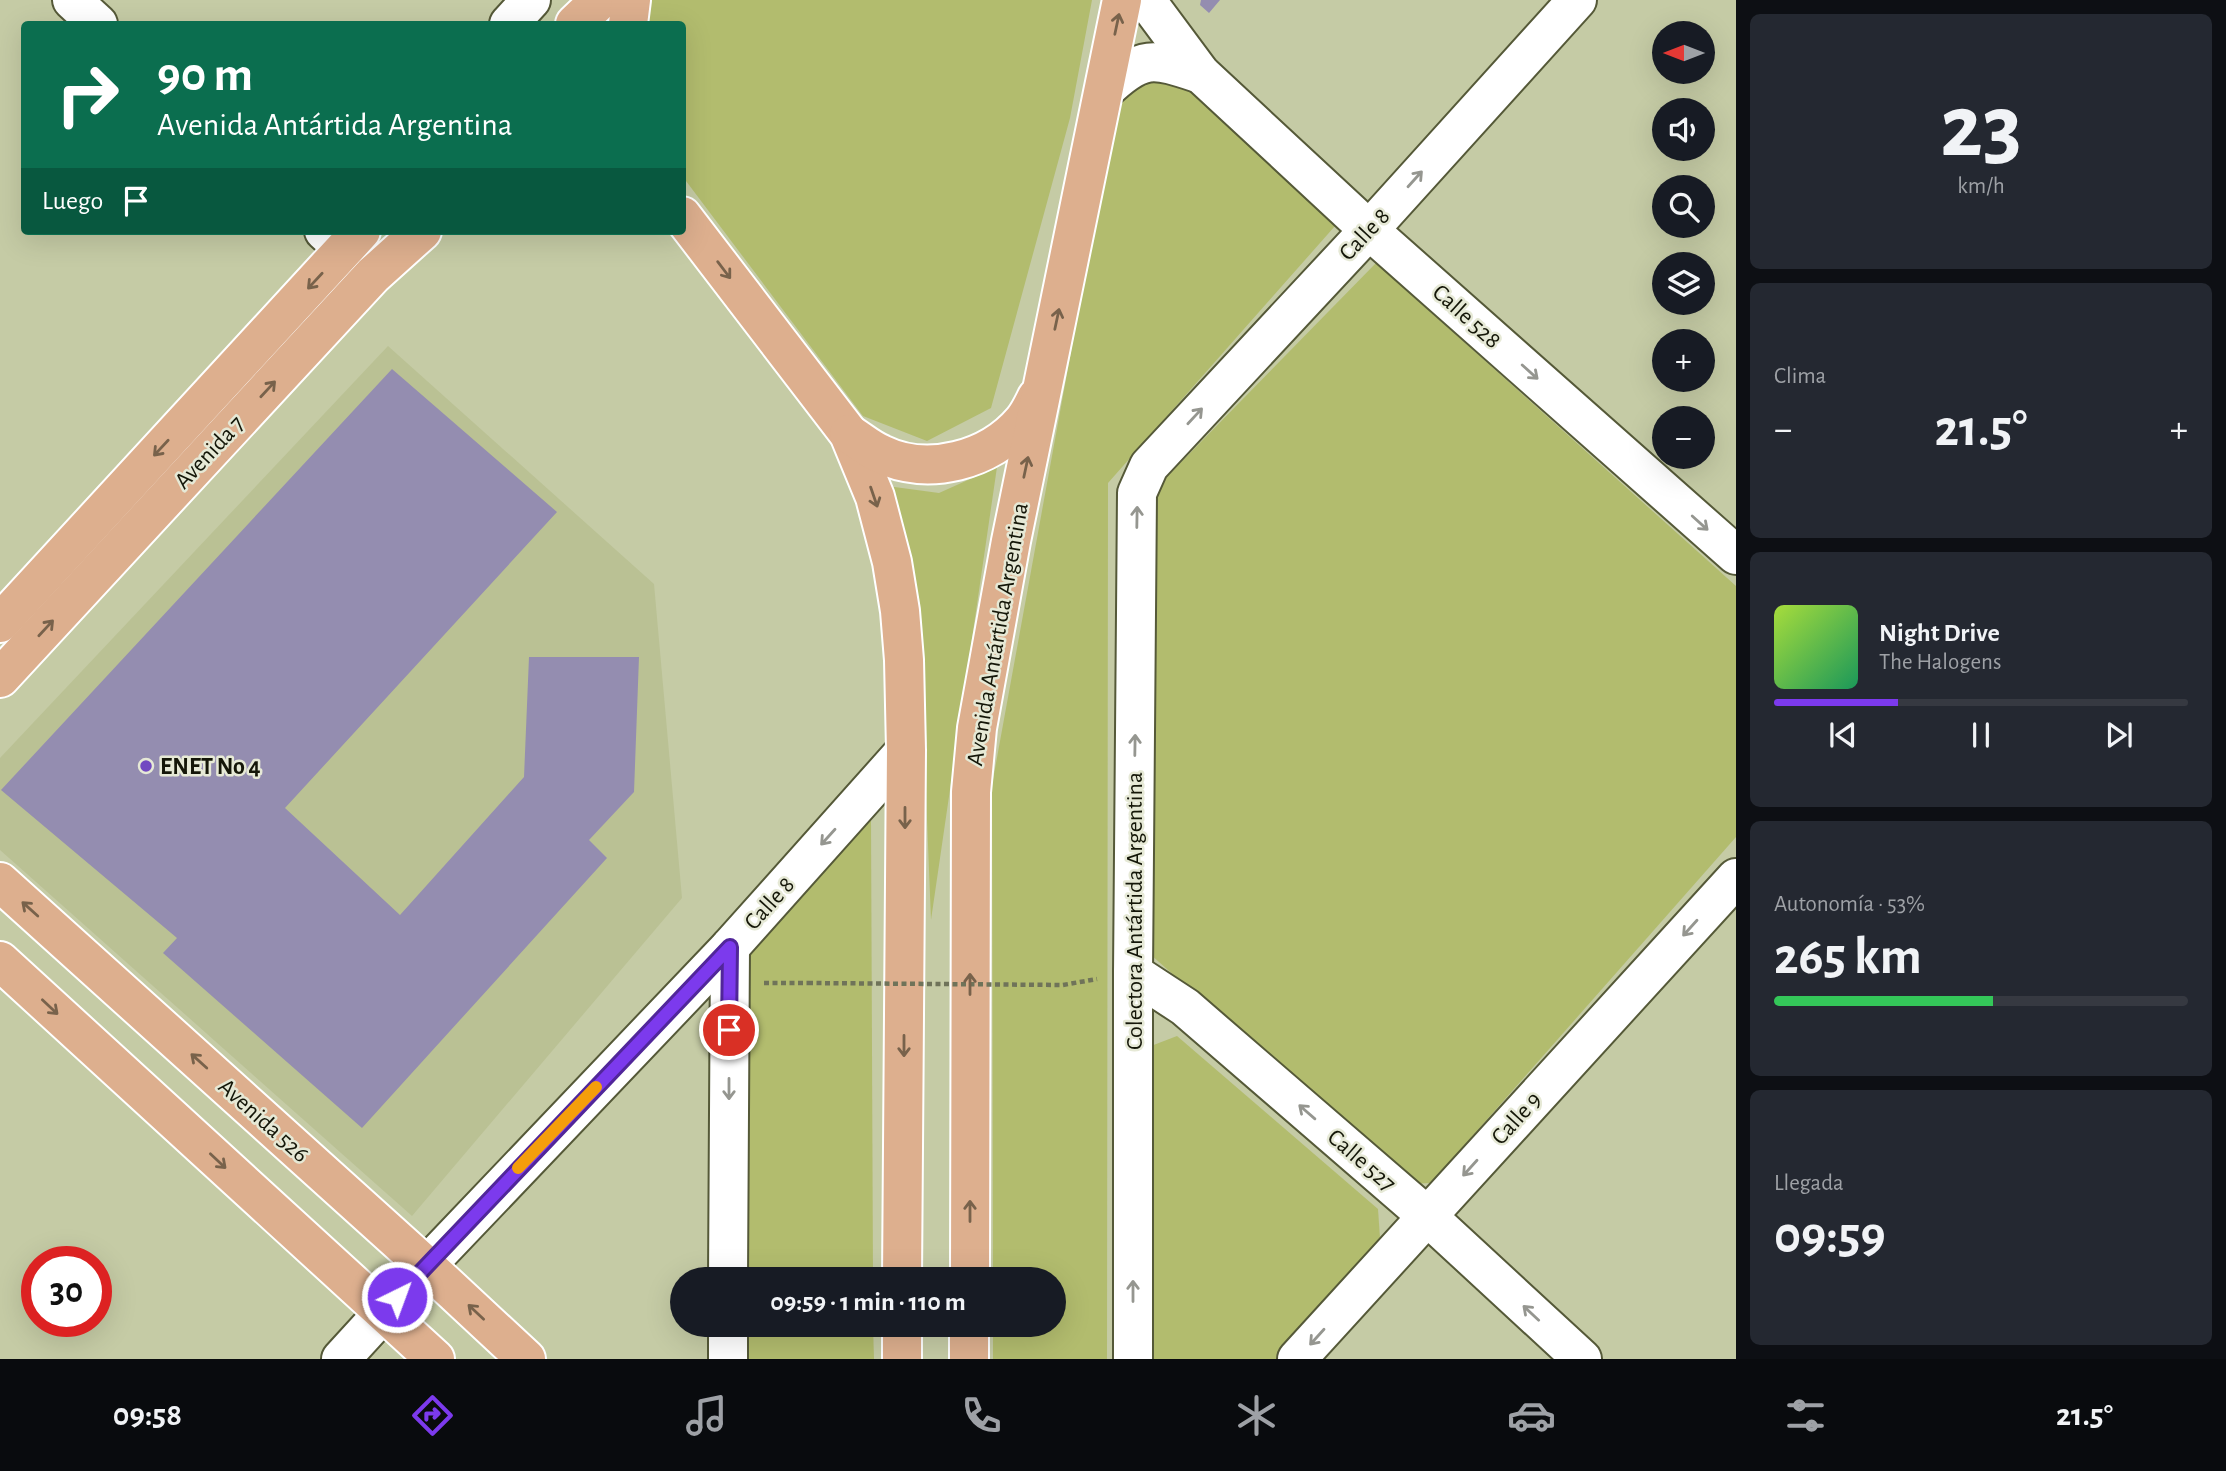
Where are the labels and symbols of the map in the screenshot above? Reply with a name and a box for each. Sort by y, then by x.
one-way arrow [1111,13,1125,36]
north arrow [1652,21,1715,84]
one-way arrow [1407,170,1423,188]
street label: Calle 8 [1335,204,1395,265]
one-way arrow [716,261,731,279]
one-way arrow [307,272,324,289]
street label: Calle 528 [1428,280,1505,353]
one-way arrow [1050,308,1064,331]
one-way arrow [1521,364,1538,381]
one-way arrow [259,381,276,398]
one-way arrow [1187,408,1204,425]
street label: Avenida 7 [170,412,249,494]
one-way arrow [153,439,169,457]
one-way arrow [1020,456,1034,479]
one-way arrow [869,486,881,508]
street label: Avenida Antártida Argentina [963,501,1033,768]
one-way arrow [1130,506,1144,529]
one-way arrow [1691,515,1708,532]
one-way arrow [38,620,55,637]
one-way arrow [1128,734,1142,757]
place label: ENET No 4 [160,755,261,779]
marker: ENET No 4 [138,758,154,774]
street label: Colectora Antártida Argentina [1123,772,1147,1050]
one-way arrow [898,806,912,829]
one-way arrow [820,828,836,846]
street label: Calle 8 [740,873,799,935]
one-way arrow [21,901,39,917]
one-way arrow [1682,919,1698,937]
one-way arrow [964,972,977,995]
one-way arrow [41,999,58,1016]
pin [699,1000,759,1060]
one-way arrow [897,1034,911,1057]
one-way arrow [190,1053,208,1069]
street label: Avenida 526 [214,1074,313,1167]
one-way arrow [722,1077,736,1100]
street label: Calle 9 [1487,1088,1546,1150]
one-way arrow [1298,1104,1316,1120]
street label: Calle 527 [1323,1125,1400,1197]
one-way arrow [209,1153,226,1170]
one-way arrow [1462,1159,1478,1177]
one-way arrow [963,1200,977,1223]
speed limit sign: 30 [21,1246,112,1337]
position arrow [360,1260,434,1334]
one-way arrow [1126,1280,1140,1303]
one-way arrow [468,1304,485,1321]
one-way arrow [1523,1304,1540,1321]
one-way arrow [1309,1328,1326,1345]

